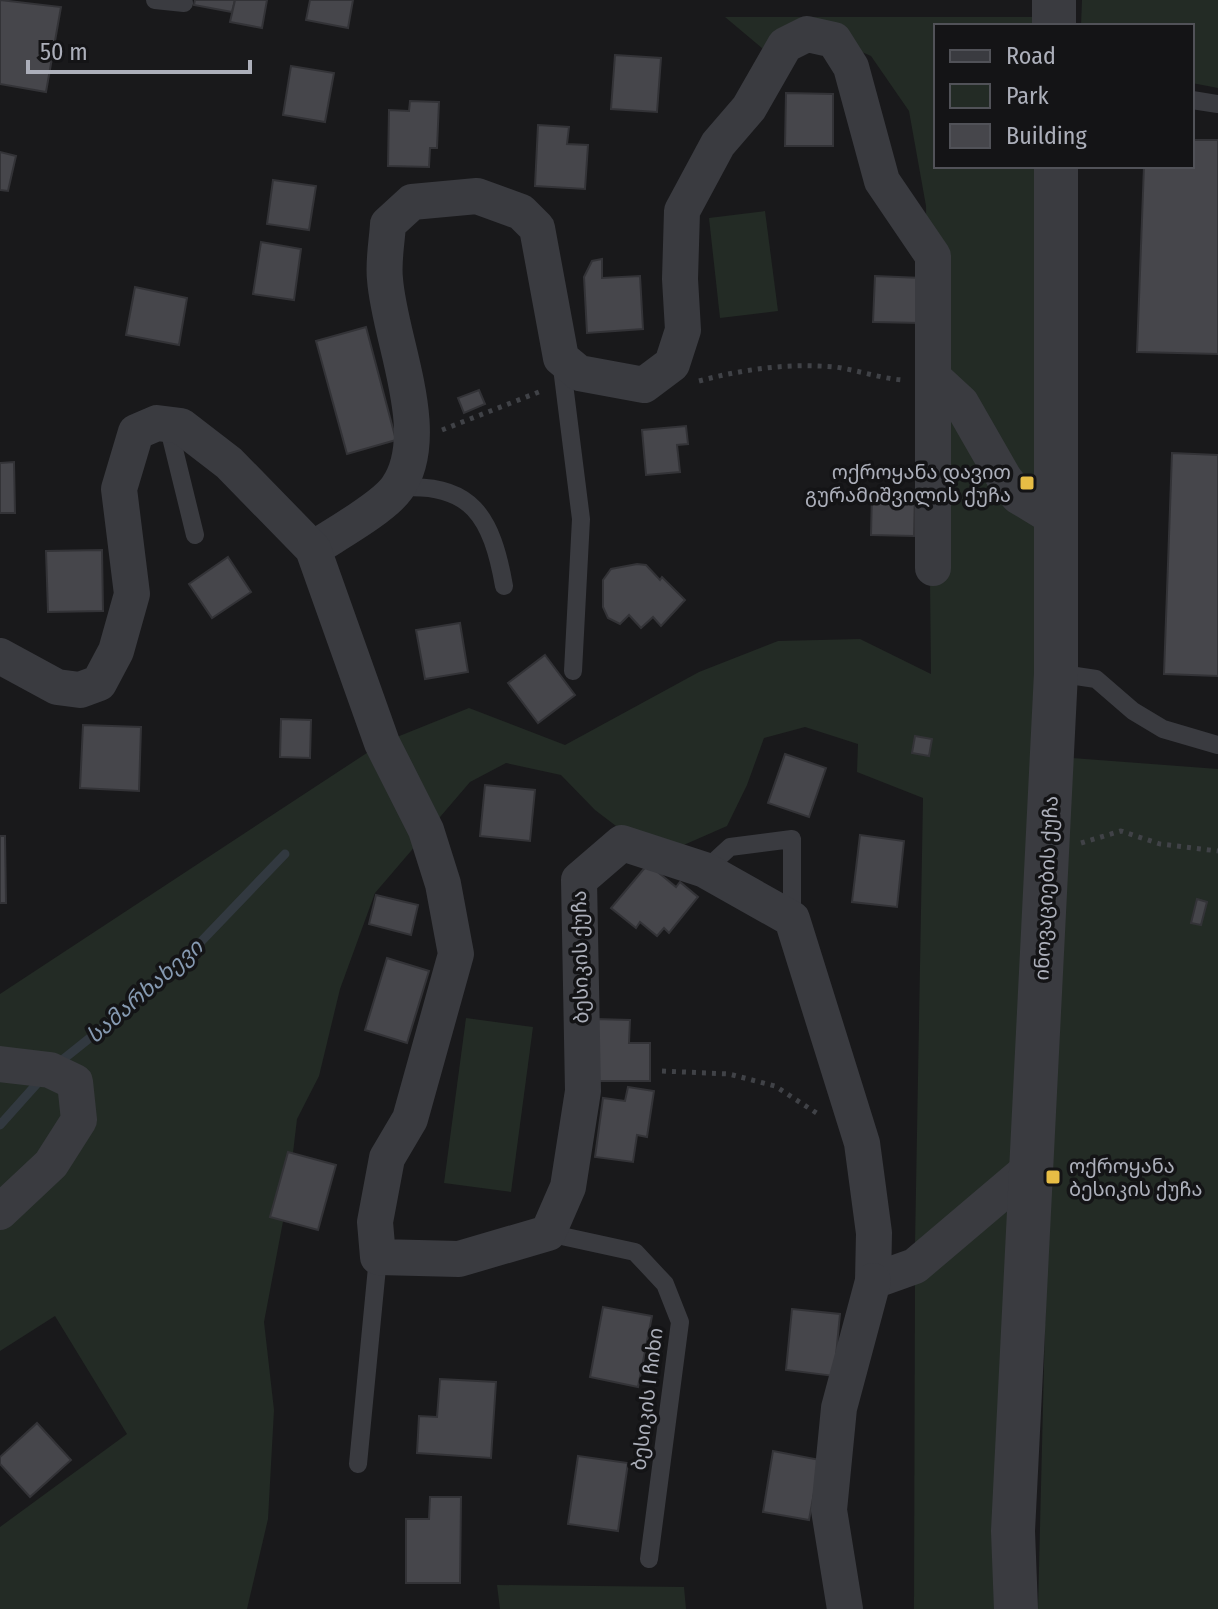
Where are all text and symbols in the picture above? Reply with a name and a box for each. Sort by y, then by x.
scale bar [28,24,250,74]
legend [934,24,1194,168]
text: 50 m [40,38,88,66]
text: Road [1006,42,1056,70]
text: Park [1006,82,1049,110]
text: Building [1006,122,1088,150]
place label: ოქროყანა დავით გურამიშვილის ქუჩა [805,460,1011,508]
marker: ოქროყანა დავით გურამიშვილის ქუჩა [1018,474,1036,492]
street label: ინოვაციების ქუჩა [1029,795,1063,981]
street label: ბესიკის ქუჩა [567,890,593,1024]
water label: სამარხახევი [81,933,209,1049]
place label: ოქროყანა ბესიკის ქუჩა [1069,1154,1202,1201]
marker: ოქროყანა ბესიკის ქუჩა [1044,1168,1062,1186]
street label: ბესიკის I ჩიხი [626,1326,668,1472]

